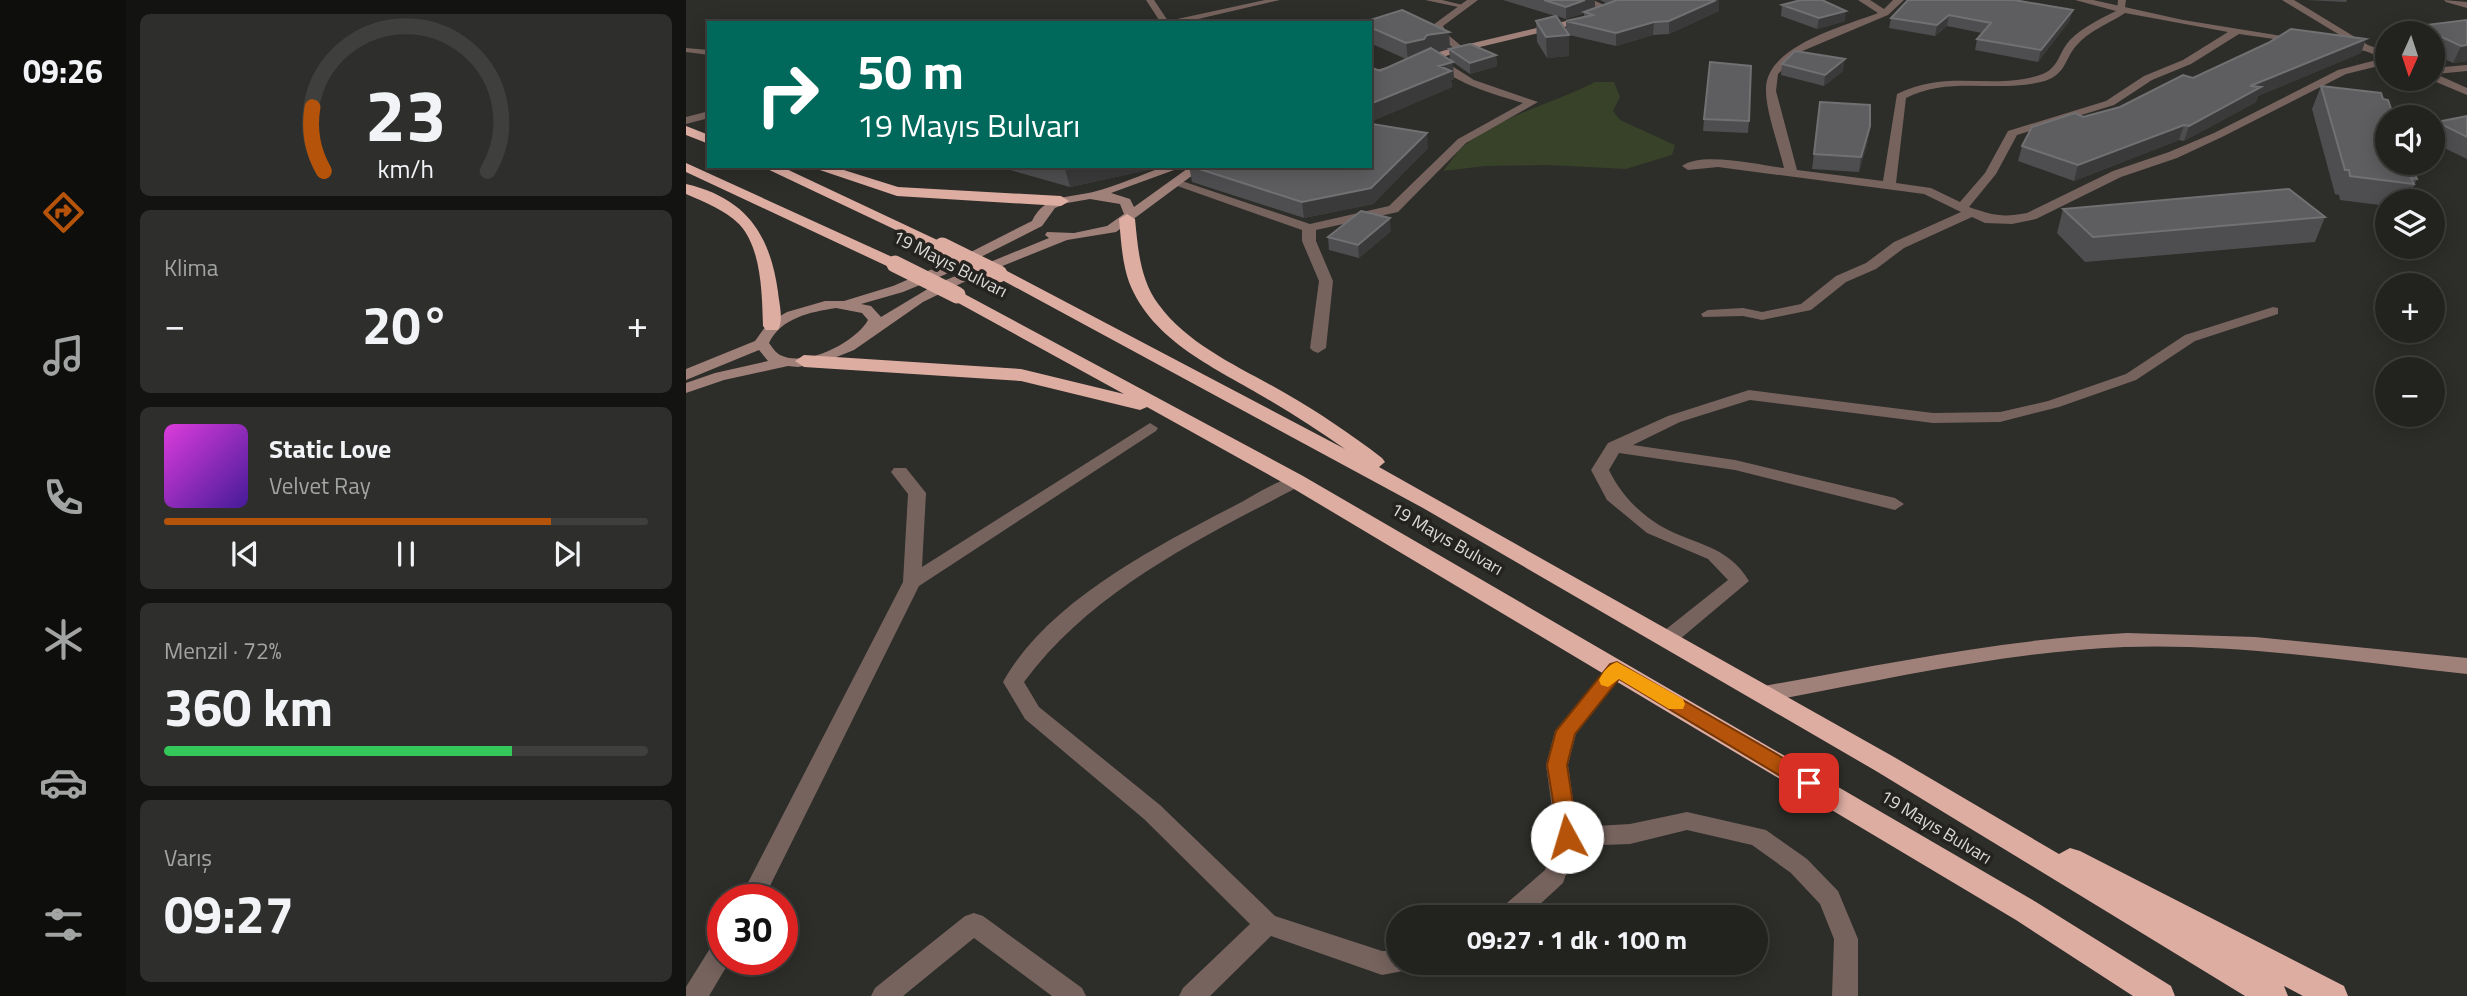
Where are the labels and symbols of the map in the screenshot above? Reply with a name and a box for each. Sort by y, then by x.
north arrow [2375,21,2445,91]
street label: 19 Mayıs Bulvarı [888,223,1012,304]
street label: 19 Mayıs Bulvarı [1386,495,1508,582]
pin [1779,753,1839,813]
street label: 19 Mayıs Bulvarı [1875,783,1997,870]
position arrow [1530,800,1604,874]
speed limit sign: 30 [707,884,798,975]

